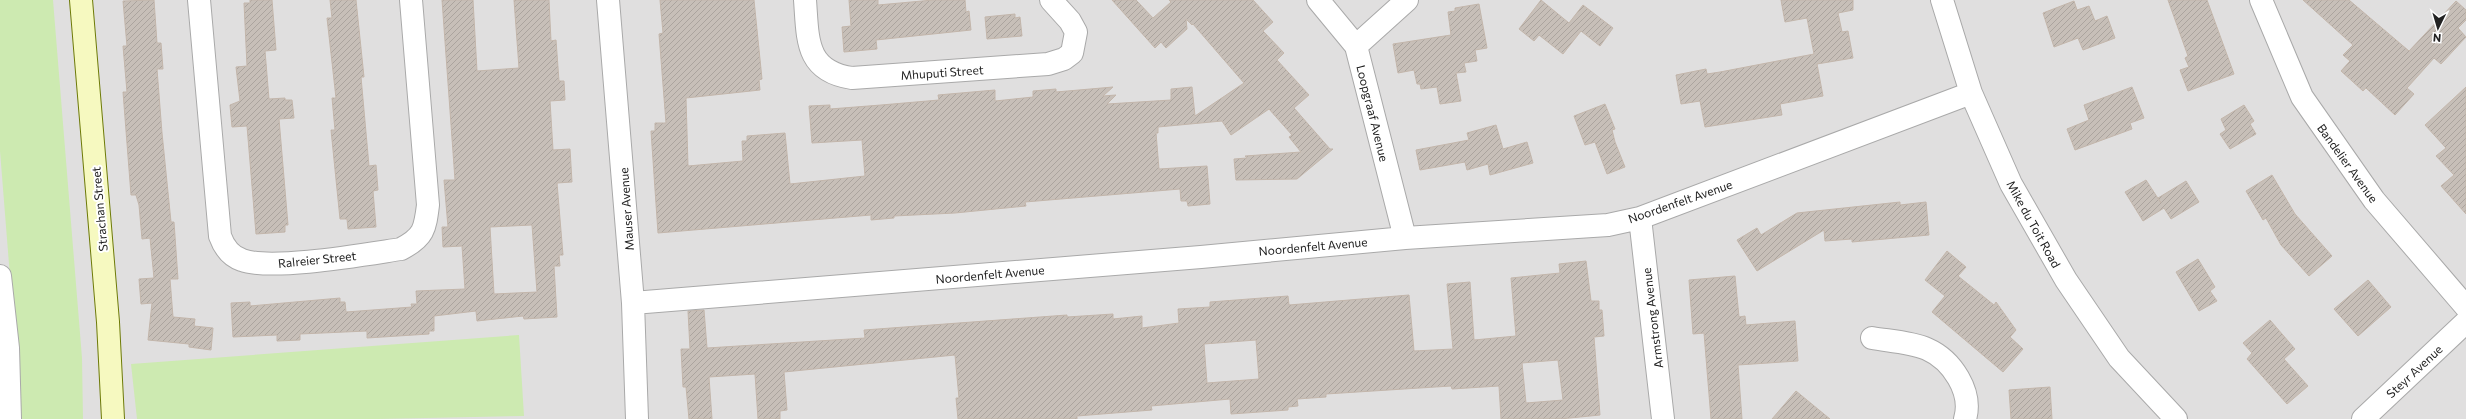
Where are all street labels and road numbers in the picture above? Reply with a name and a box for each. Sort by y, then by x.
street label: Mhuputi Street [900,62,984,82]
street label: Loopgraaf Avenue [1354,63,1392,163]
street label: Bandelier Avenue [2315,121,2381,205]
street label: Strachan Street [88,166,110,252]
street label: Mauser Avenue [616,167,636,251]
street label: Noordenfelt Avenue [1626,177,1734,225]
street label: Mike du Toit Road [2004,178,2064,270]
street label: Noordenfelt Avenue [1258,234,1368,258]
street label: Ralreier Street [277,248,357,270]
street label: Noordenfelt Avenue [935,262,1045,286]
street label: Armstrong Avenue [1639,267,1665,369]
street label: Steyr Avenue [2383,342,2445,400]

